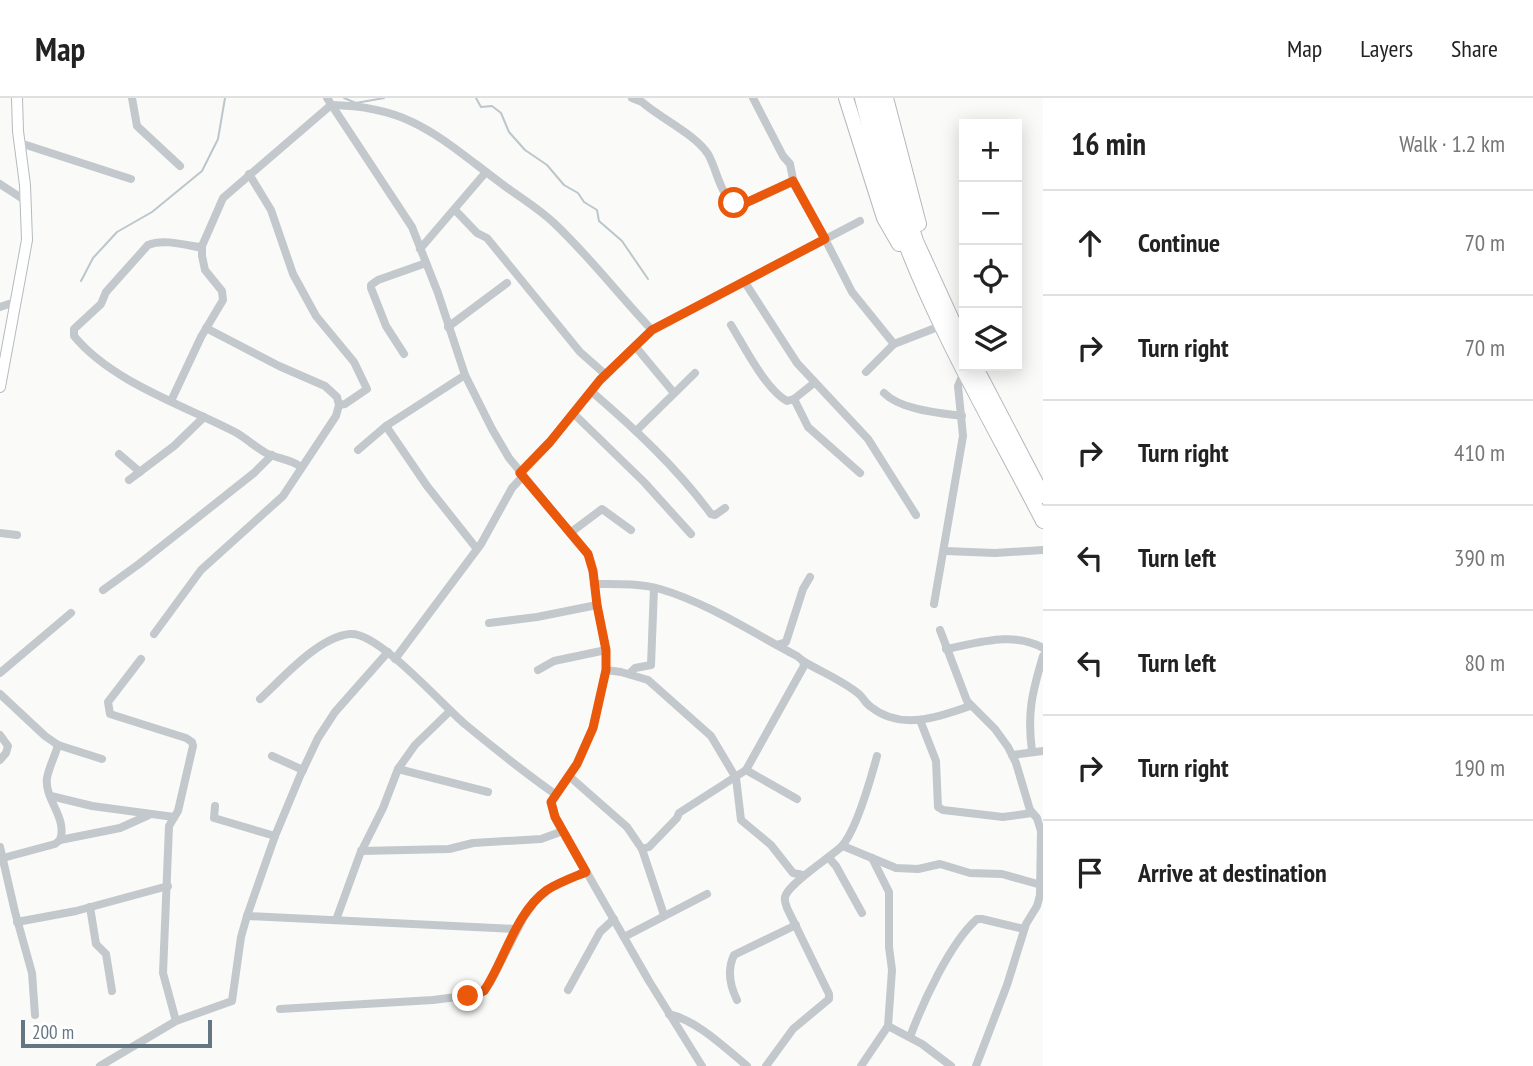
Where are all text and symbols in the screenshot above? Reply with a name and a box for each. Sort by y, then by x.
text: Map [35,27,85,70]
text: Map [1287,33,1322,64]
text: Layers [1360,33,1413,64]
text: Share [1451,33,1498,64]
map controls [959,119,1022,371]
button: + [959,119,1022,182]
text: 16 min [1071,124,1146,163]
text: Walk · 1.2 km [1399,129,1505,158]
button: − [959,182,1022,245]
route start [718,187,749,218]
icon: ahead [1071,224,1109,262]
text: Continue [1138,226,1220,259]
text: 70 m [1464,228,1505,257]
button: locate [959,245,1022,308]
button: layers [959,308,1022,371]
icon: right [1071,329,1109,367]
text: Turn right [1138,331,1229,364]
text: 70 m [1464,333,1505,362]
icon: right [1071,434,1109,472]
text: Turn right [1138,436,1229,469]
text: 410 m [1454,438,1505,467]
icon: left [1071,539,1109,577]
text: Turn left [1138,541,1216,574]
text: 390 m [1454,543,1505,572]
icon: left [1071,644,1109,682]
text: Turn left [1138,646,1216,679]
text: 80 m [1464,648,1505,677]
icon: right [1071,749,1109,787]
text: Turn right [1138,751,1229,784]
text: 190 m [1454,753,1505,782]
icon: arrive [1071,854,1109,892]
text: Arrive at destination [1138,856,1327,889]
route end [452,980,483,1011]
scale bar [21,1017,212,1049]
text: 200 m [32,1020,74,1044]

